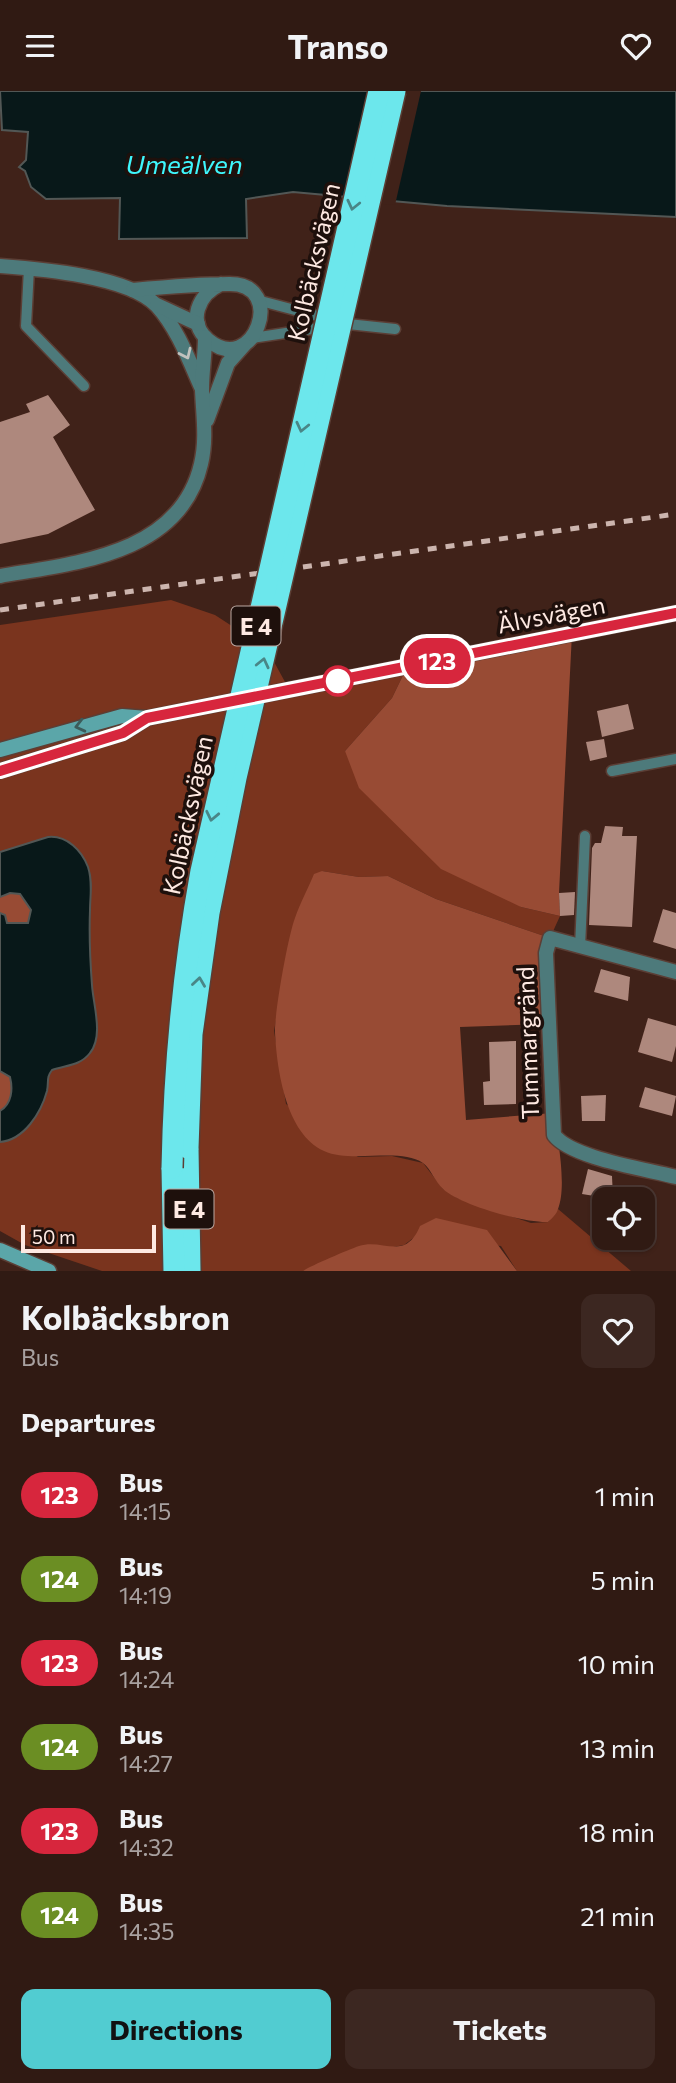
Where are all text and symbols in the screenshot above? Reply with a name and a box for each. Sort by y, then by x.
text: Transo [288,26,388,66]
icon: menu [21,27,59,65]
icon: heart [617,27,655,65]
water label: Umeälven [125,148,243,179]
street label: Kolbäcksvägen [281,180,345,344]
one-way arrow [346,199,361,211]
one-way arrow [178,347,192,359]
one-way arrow [295,421,310,433]
street label: Älvsvägen [495,589,607,639]
road number: E 4 [232,607,280,645]
line badge: 123 [397,638,477,684]
text: 123 [418,646,456,675]
one-way arrow [255,657,270,669]
unlabelled marker [323,666,353,696]
one-way arrow [74,718,86,732]
street label: Kolbäcksvägen [156,733,218,897]
one-way arrow [206,810,221,822]
street label: Tummargränd [510,966,544,1120]
one-way arrow [192,976,207,988]
map controls [592,1187,655,1250]
button: locate [592,1187,655,1250]
road number: E 4 [164,1189,214,1229]
scale bar [21,1222,156,1254]
text: 50 m [32,1225,76,1248]
button: heart [581,1294,655,1368]
text: Kolbäcksbron [21,1296,230,1337]
text: Bus [21,1343,59,1371]
text: Departures [21,1406,156,1437]
text: Bus [119,1466,163,1497]
text: 123 [40,1480,79,1509]
text: 1 min [595,1480,655,1511]
text: 14:15 [119,1497,171,1525]
text: Bus [119,1550,163,1581]
text: 124 [40,1564,79,1593]
text: 5 min [591,1564,655,1595]
text: 14:19 [119,1581,172,1609]
text: Bus [119,1634,163,1665]
text: 123 [40,1648,79,1677]
text: 10 min [578,1648,655,1679]
text: 14:24 [119,1665,174,1693]
text: Bus [119,1718,163,1749]
text: 124 [40,1732,79,1761]
text: 13 min [580,1732,655,1763]
text: 14:27 [119,1749,173,1777]
text: Bus [119,1802,163,1833]
text: 123 [40,1816,79,1845]
text: 18 min [579,1816,655,1847]
text: 14:32 [119,1833,174,1861]
text: Bus [119,1886,163,1917]
text: 124 [40,1900,79,1929]
text: 21 min [580,1900,655,1931]
text: 14:35 [119,1917,174,1945]
button: Directions [21,1989,331,2069]
button: Tickets [345,1989,655,2069]

